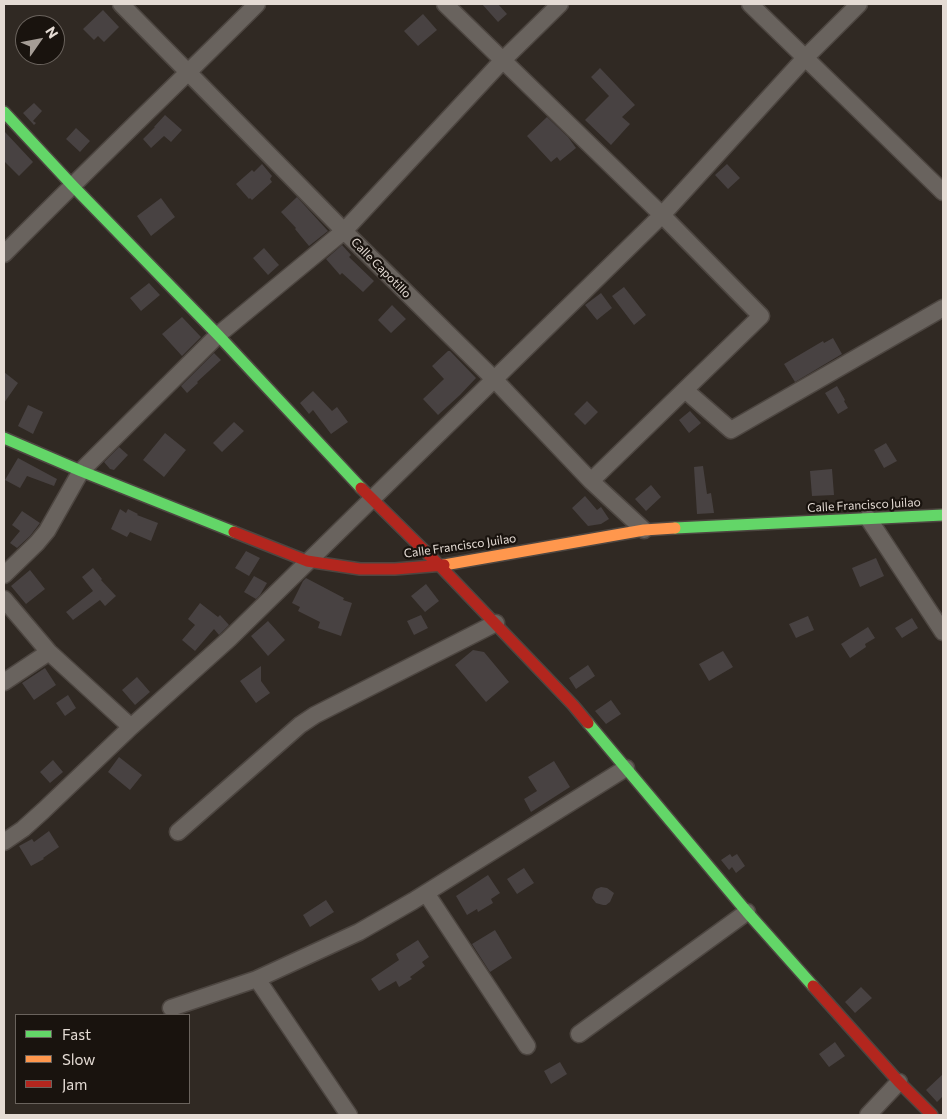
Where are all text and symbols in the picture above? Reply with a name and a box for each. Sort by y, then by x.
north arrow [15,15,65,65]
text: N [42,23,62,41]
street label: Calle Capotillo [348,235,414,301]
street label: Calle Francisco Juilao [807,495,921,515]
street label: Calle Francisco Juilao [403,531,517,561]
legend [15,1014,190,1104]
text: Fast [62,1025,91,1043]
text: Slow [62,1050,95,1068]
text: Jam [62,1075,87,1093]

